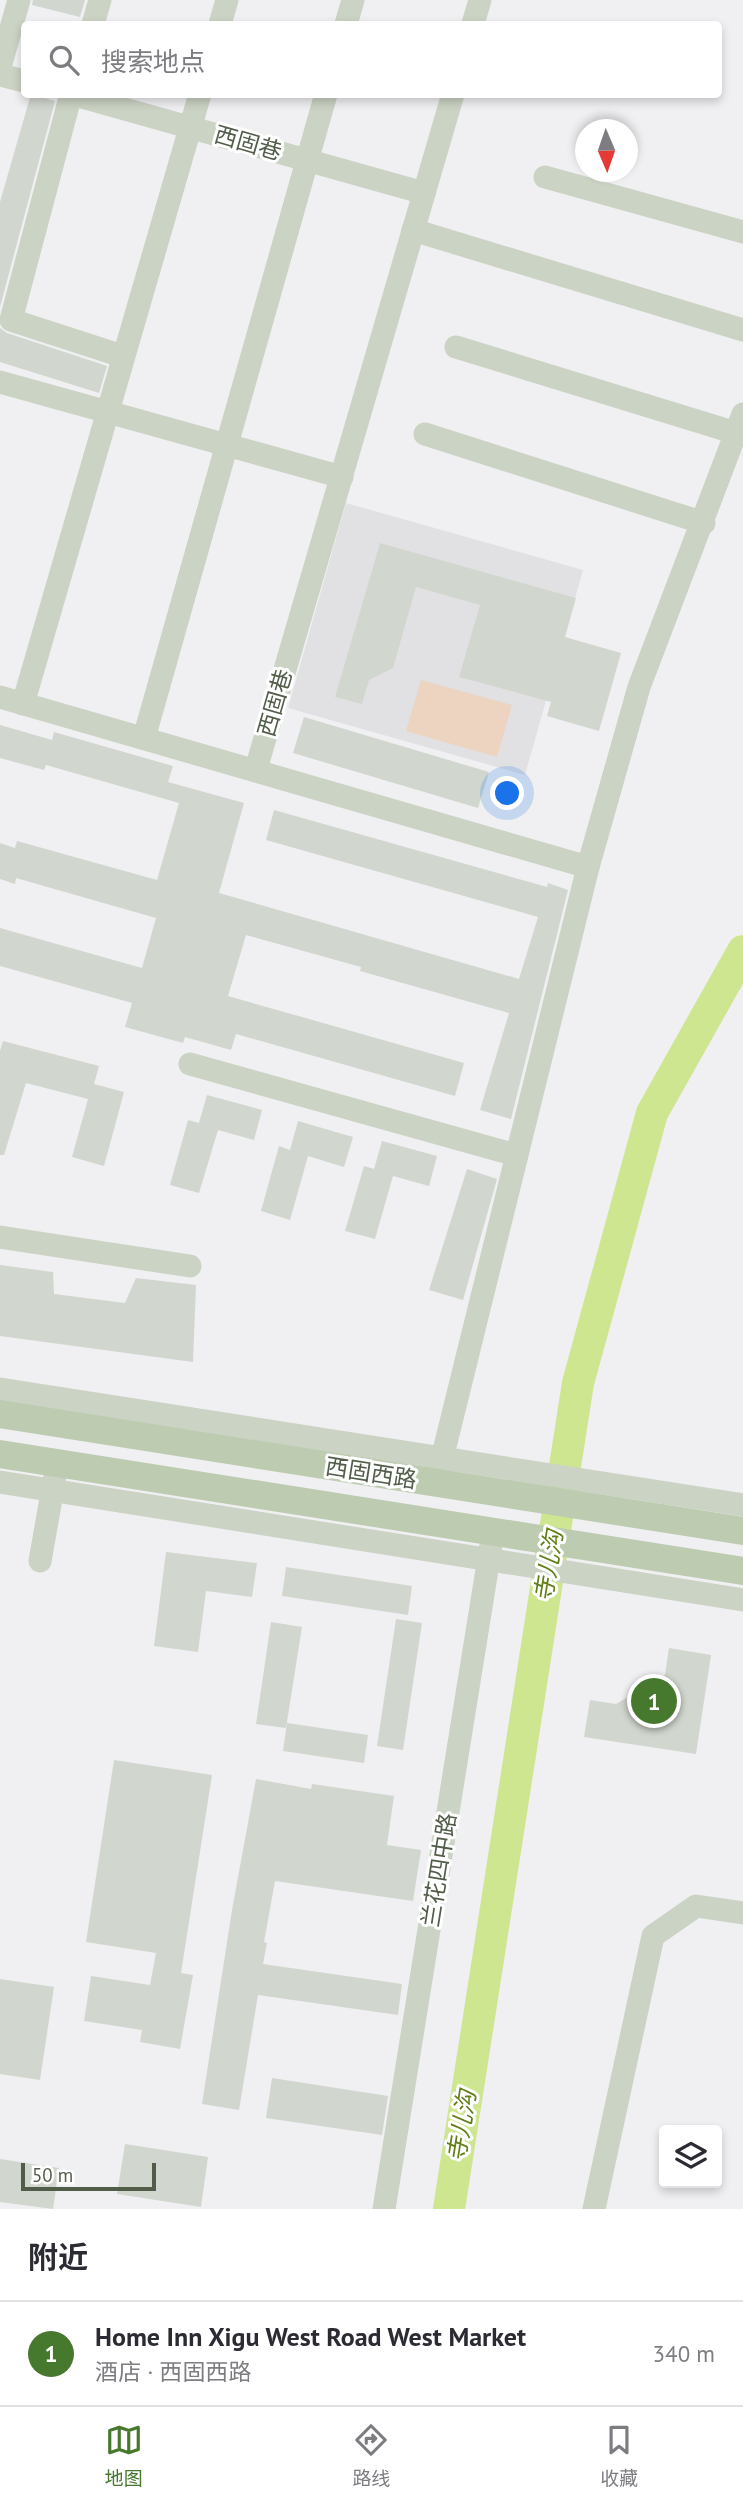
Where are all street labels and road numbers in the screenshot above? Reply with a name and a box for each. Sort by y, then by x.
street label: 西固巷 [211,119,285,166]
street label: 西固巷 [251,666,298,740]
street label: 西固西路 [323,1451,419,1494]
street label: 兰花四中路 [415,1811,462,1929]

